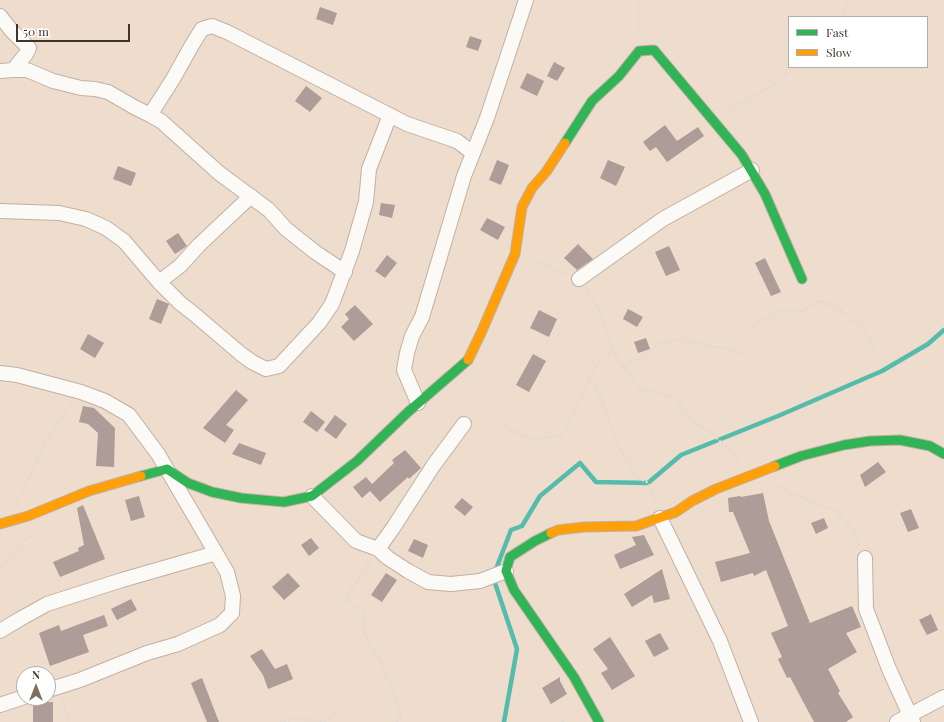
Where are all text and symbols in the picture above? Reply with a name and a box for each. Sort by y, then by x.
scale bar [18,16,132,42]
legend [788,16,928,68]
text: 50 m [23,23,49,39]
text: Fast [826,24,848,40]
text: Slow [826,44,852,60]
north arrow [16,666,56,706]
text: N [32,667,40,682]

